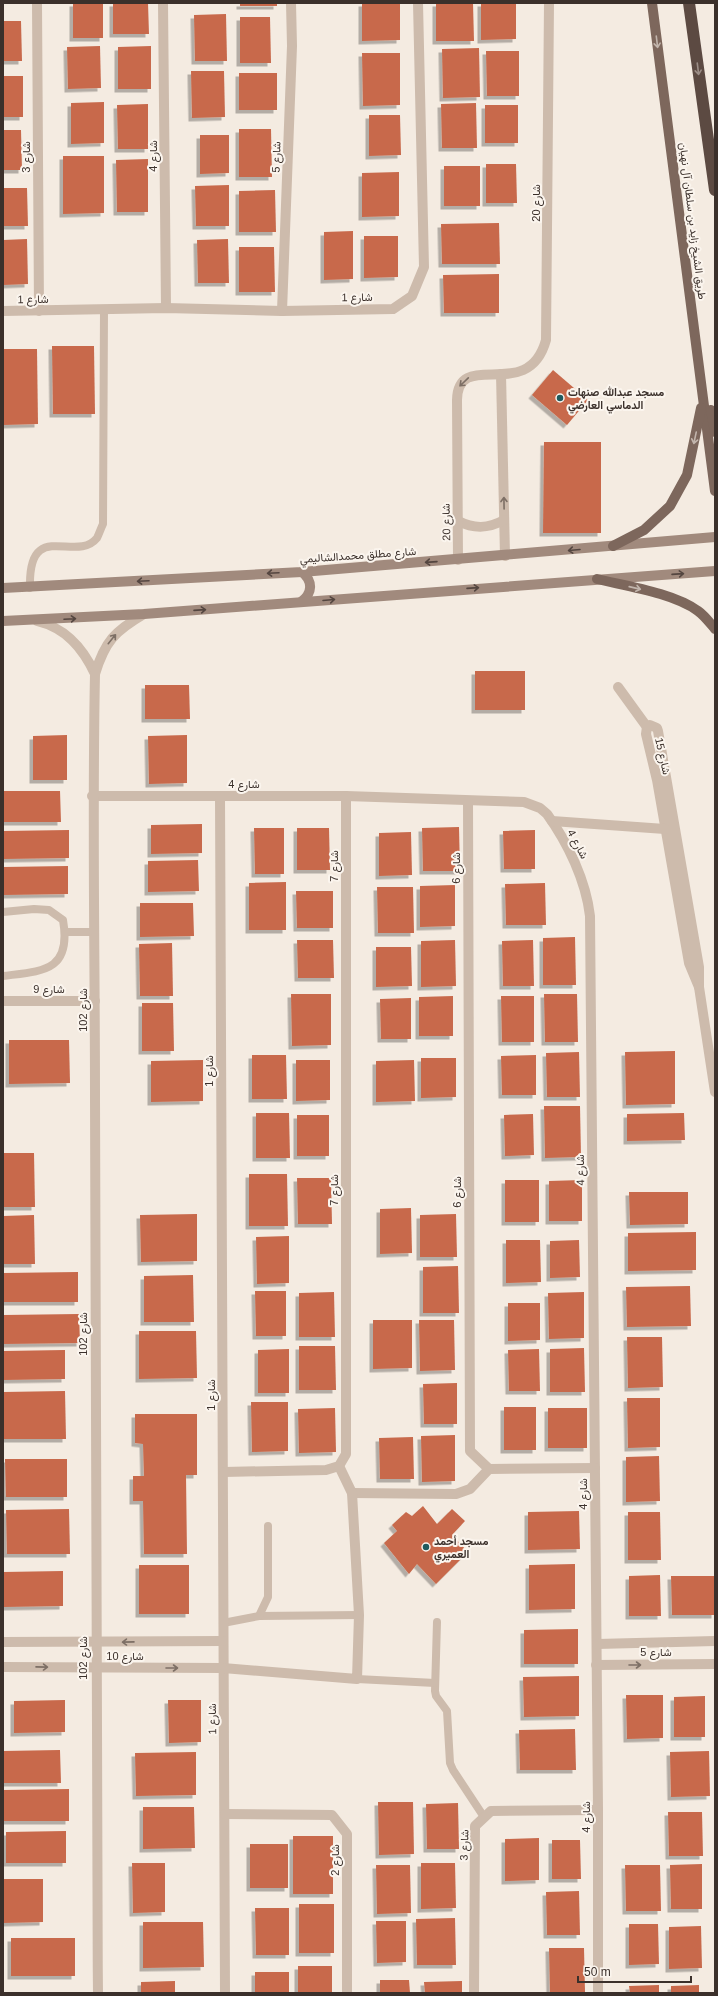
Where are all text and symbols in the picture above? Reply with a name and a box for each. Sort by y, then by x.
one-way arrow [653,35,661,48]
one-way arrow [694,63,702,76]
street label: شارع 4 [147,140,161,172]
street label: شارع 3 [20,141,34,173]
street label: شارع 5 [269,141,285,173]
street label: طريق الشيخ زايد بن سلطان آل نهيان [675,142,709,300]
street label: شارع 20 [530,184,544,222]
street label: شارع 1 [341,291,373,305]
street label: شارع 1 [17,293,49,307]
one-way arrow [459,377,469,386]
place label: مسجد عبدالله صنهات الدماسي العارضي [568,386,664,414]
marker: مسجد عبدالله صنهات الدماسي العارضي [555,393,565,403]
one-way arrow [691,431,699,444]
one-way arrow [500,497,507,510]
street label: شارع 20 [440,503,454,541]
street label: شارع مطلق محمدالشاليمي [299,545,417,569]
one-way arrow [568,546,581,553]
one-way arrow [425,558,438,565]
one-way arrow [267,570,280,577]
one-way arrow [671,570,684,578]
one-way arrow [137,577,150,585]
one-way arrow [466,585,479,592]
one-way arrow [628,585,641,593]
one-way arrow [322,596,335,604]
one-way arrow [193,606,206,614]
one-way arrow [63,615,76,622]
one-way arrow [107,634,116,645]
street label: شارع 15 [651,736,673,776]
street label: شارع 4 [228,778,260,792]
street label: شارع 4 [564,827,591,862]
street label: شارع 7 [328,850,342,882]
street label: شارع 6 [450,852,464,884]
street label: شارع 9 [33,983,65,997]
street label: شارع 102 [77,988,91,1032]
street label: شارع 1 [203,1055,217,1087]
street label: شارع 4 [574,1154,588,1186]
street label: شارع 7 [328,1174,342,1206]
street label: شارع 6 [451,1176,465,1208]
street label: شارع 102 [77,1312,91,1356]
street label: شارع 1 [205,1379,219,1411]
street label: شارع 4 [577,1478,591,1510]
place label: مسجد أحمد العميري [434,1535,488,1563]
marker: مسجد أحمد العميري [421,1542,431,1552]
street label: شارع 102 [77,1636,91,1680]
one-way arrow [122,1638,135,1646]
street label: شارع 5 [640,1646,672,1660]
street label: شارع 10 [106,1650,144,1664]
one-way arrow [628,1661,641,1669]
one-way arrow [35,1663,48,1671]
one-way arrow [165,1664,178,1672]
street label: شارع 1 [206,1703,220,1735]
street label: شارع 4 [580,1801,594,1833]
street label: شارع 3 [457,1829,473,1861]
street label: شارع 2 [329,1844,343,1876]
scale bar [578,1958,691,1984]
text: 50 m [584,1965,611,1979]

